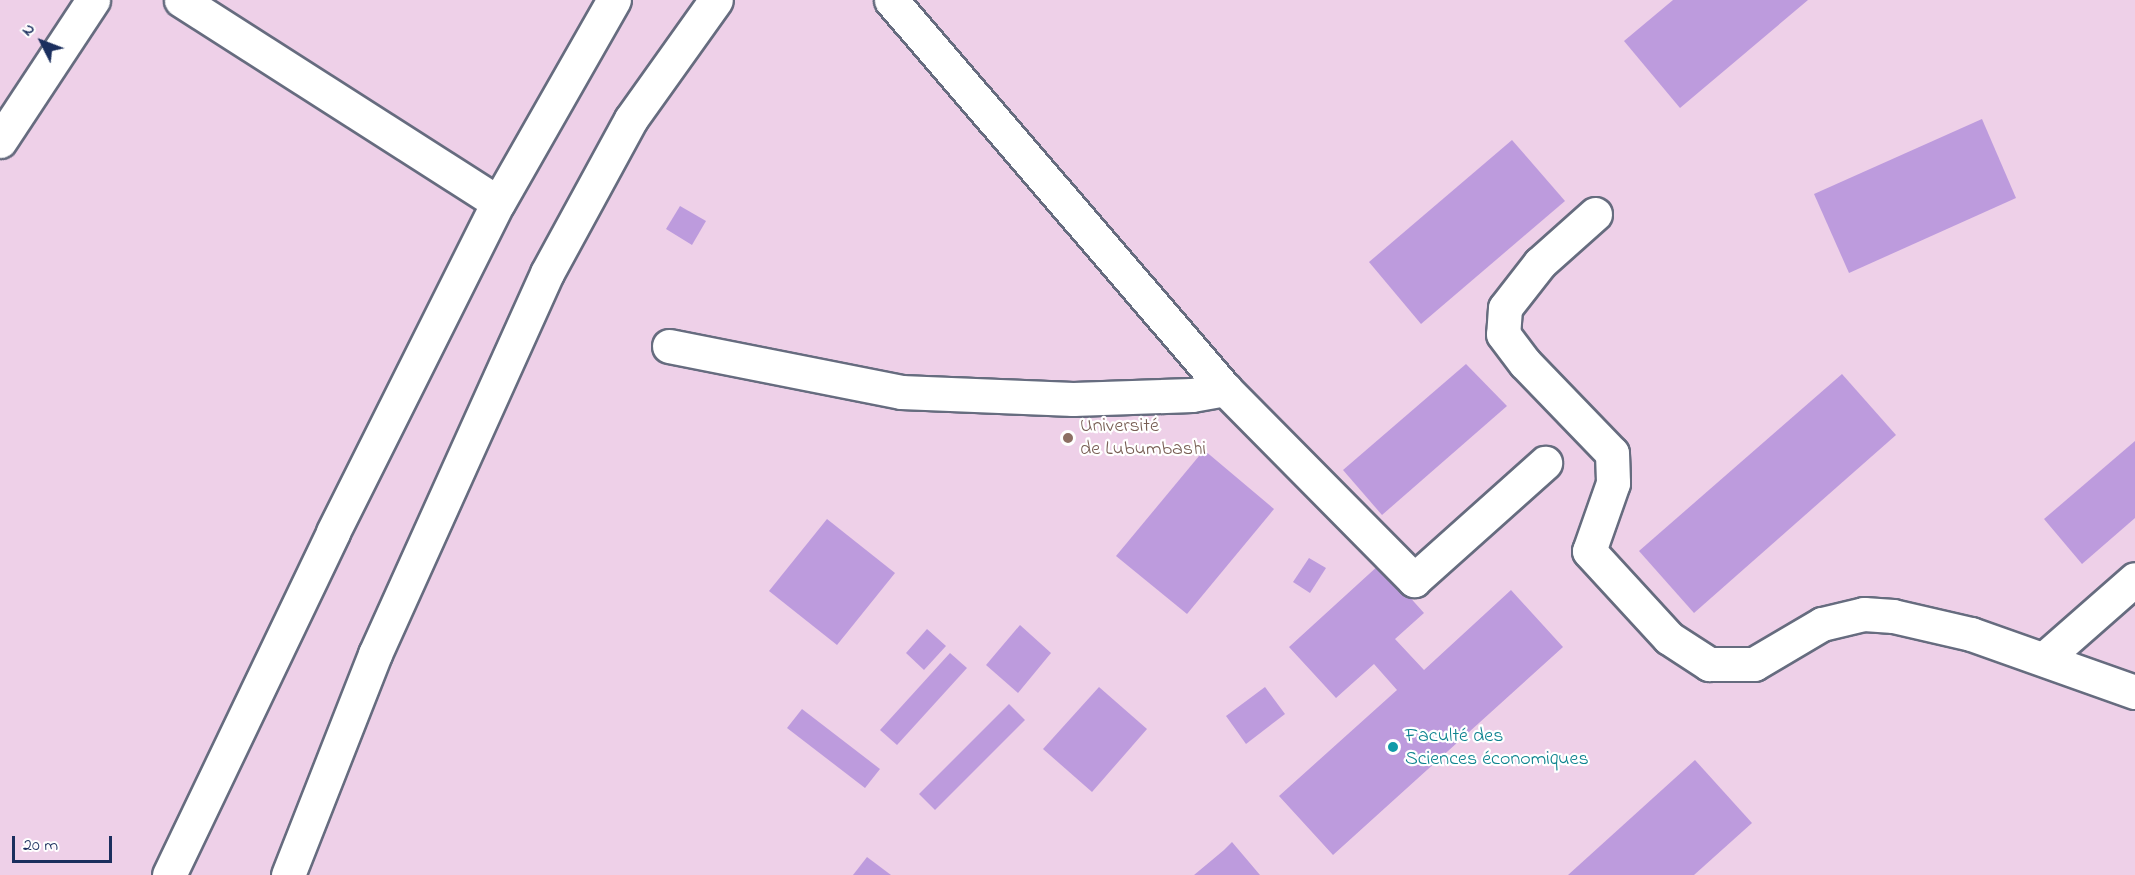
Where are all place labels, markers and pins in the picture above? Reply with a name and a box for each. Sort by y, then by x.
place label: Université de Lubumbashi [1080,414,1206,461]
marker: Université de Lubumbashi [1061,431,1075,445]
place label: Faculté des Sciences économiques [1405,724,1589,771]
marker: Faculté des Sciences économiques [1386,740,1400,754]

